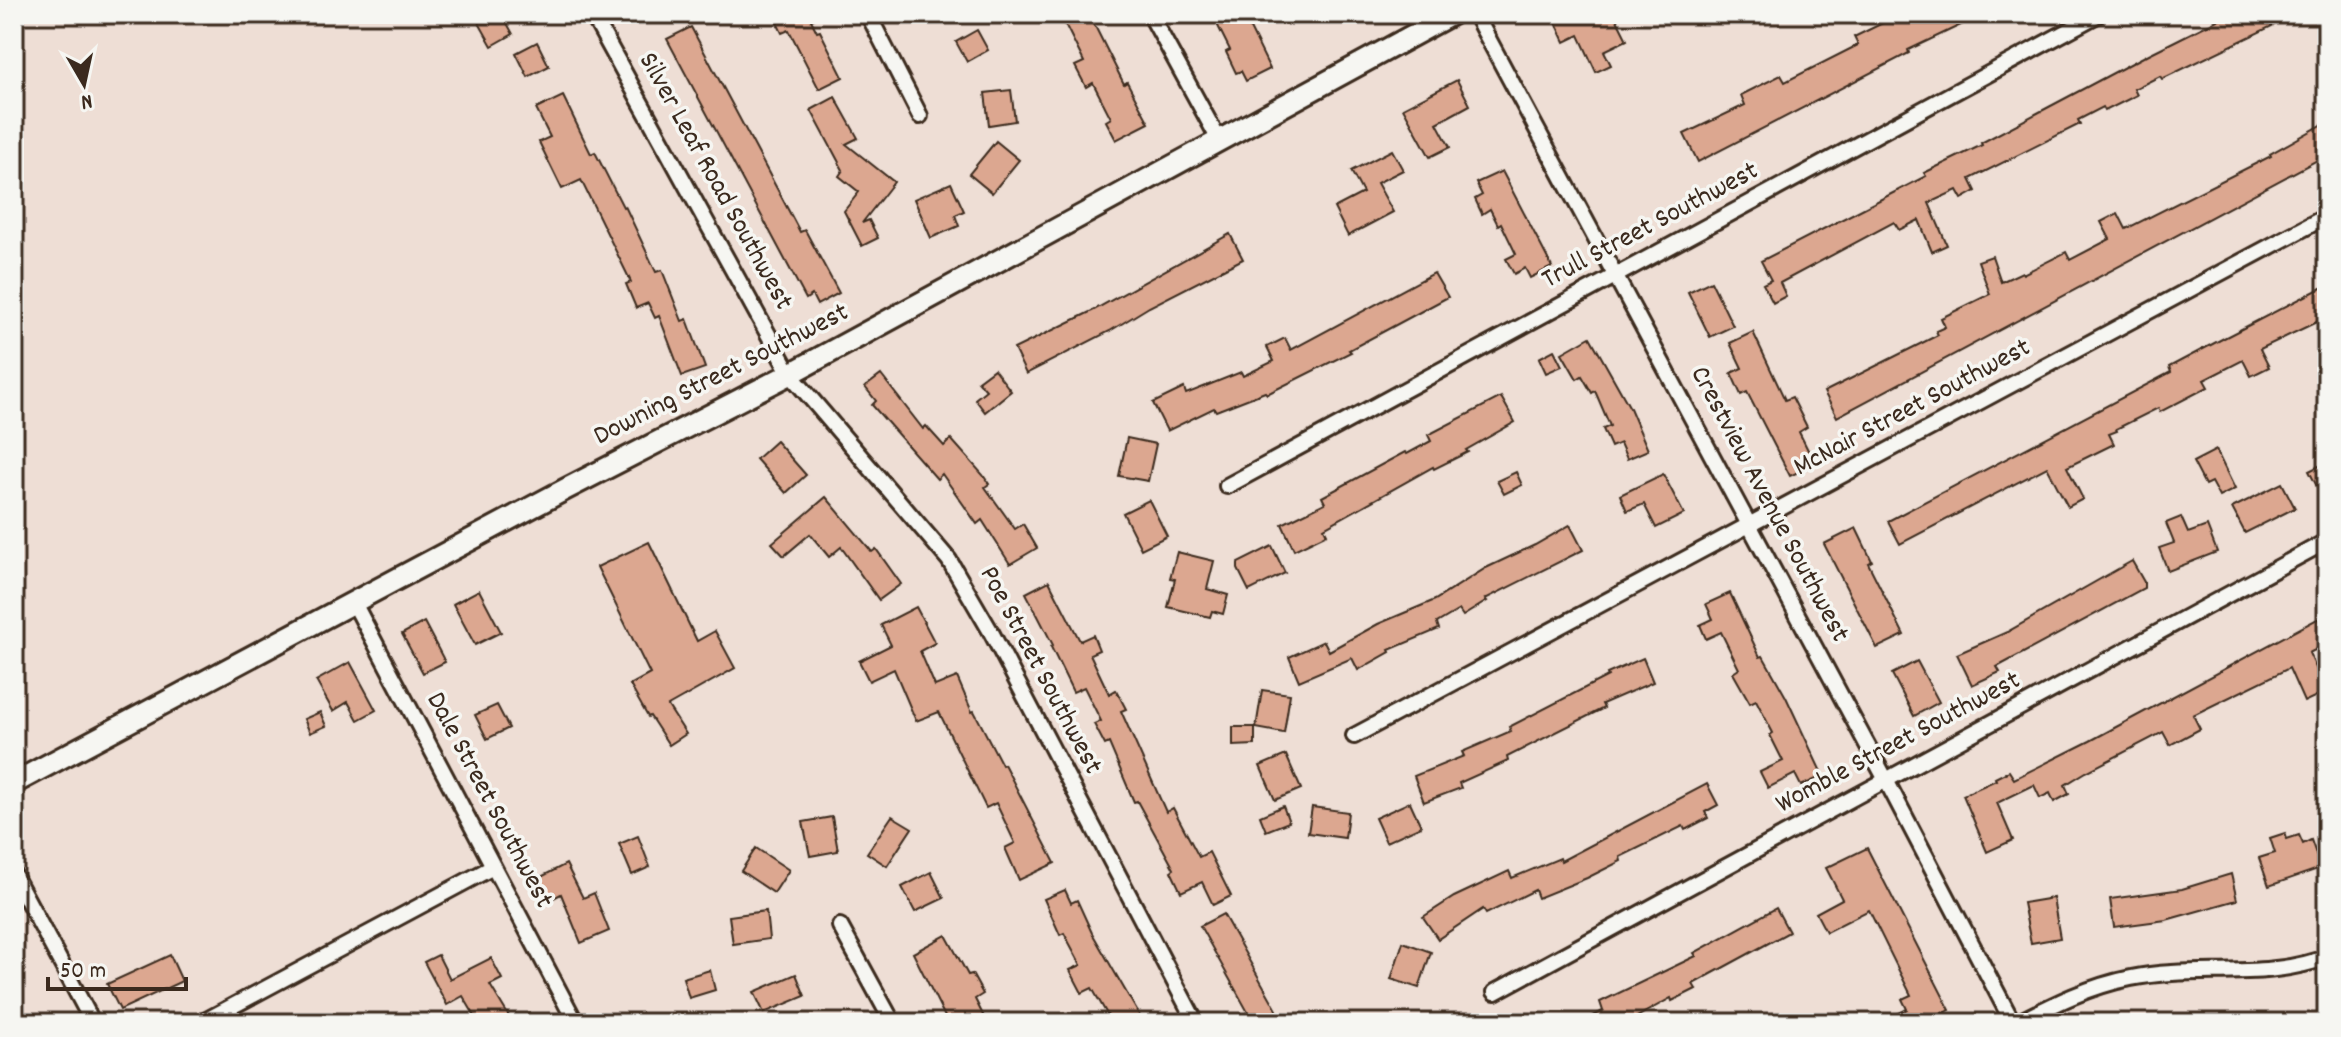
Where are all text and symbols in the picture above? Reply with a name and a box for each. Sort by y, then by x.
north arrow [44,44,124,124]
street label: Silver Leaf Road Southwest [626,46,802,318]
text: N [79,84,94,116]
street label: Trull Street Southwest [1535,153,1767,301]
street label: Downing Street Southwest [587,294,857,458]
street label: McNair Street Southwest [1787,329,2039,489]
street label: Crestview Avenue Southwest [1678,360,1858,650]
street label: Poe Street Southwest [967,560,1111,782]
street label: Womble Street Southwest [1769,662,2029,826]
street label: Dale Street Southwest [414,686,562,916]
scale bar [48,941,186,991]
text: 50 m [60,955,106,989]

